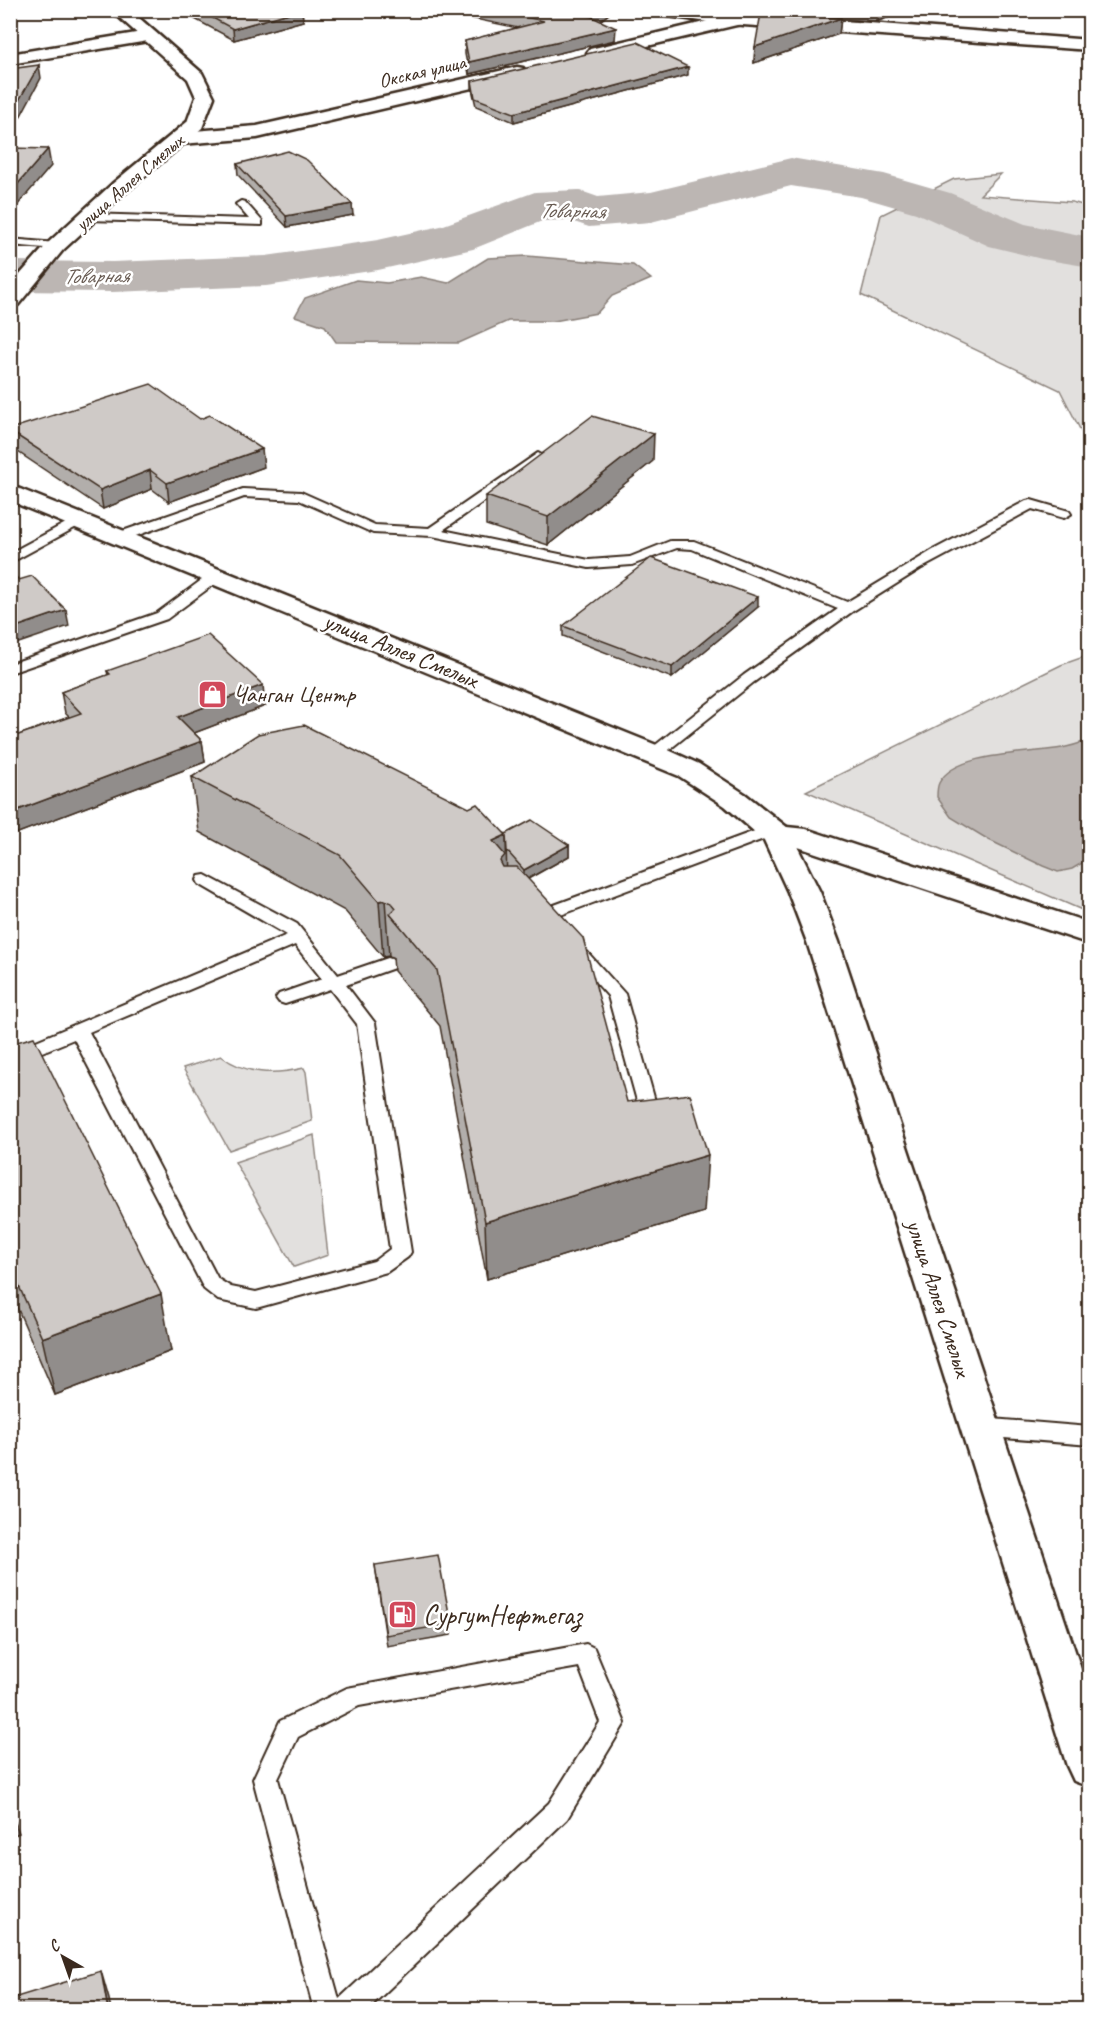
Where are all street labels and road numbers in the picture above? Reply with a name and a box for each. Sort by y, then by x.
street label: Окская улица [376,49,470,94]
street label: улица Аллея Смелых [69,127,190,237]
street label: улица Аллея Смелых [318,605,484,695]
street label: улица Аллея Смелых [899,1214,979,1382]

